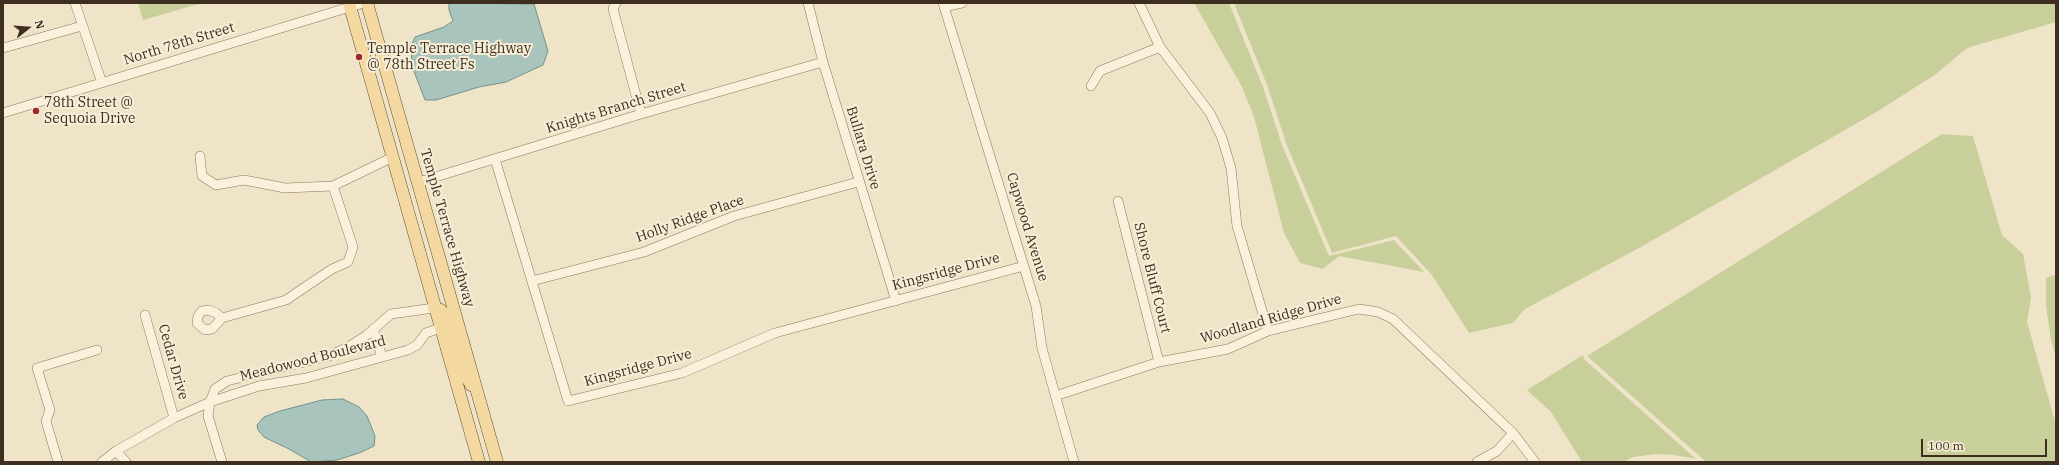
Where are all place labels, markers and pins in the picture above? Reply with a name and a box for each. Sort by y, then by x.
place label: Temple Terrace Highway @ 78th Street Fs [367,41,531,74]
marker: Temple Terrace Highway @ 78th Street Fs [354,52,364,62]
place label: 78th Street @ Sequoia Drive [44,95,135,128]
marker: 78th Street @ Sequoia Drive [31,106,41,116]

